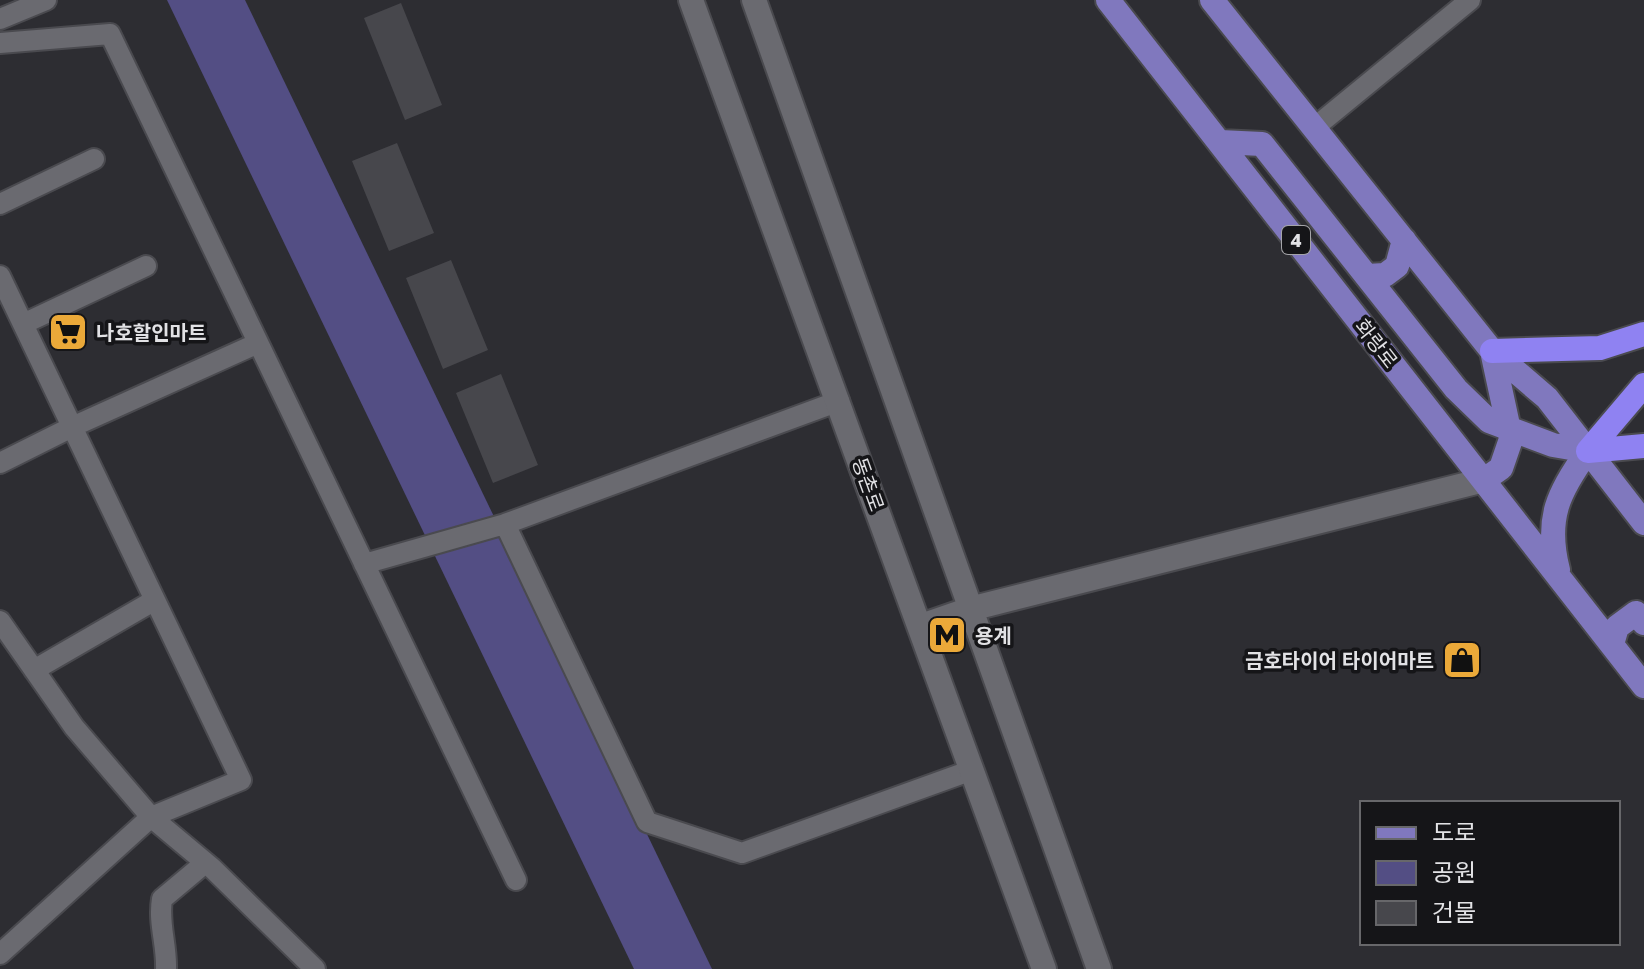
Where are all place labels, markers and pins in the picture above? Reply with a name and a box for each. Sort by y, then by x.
supermarket icon: 나호할인마트 [47,311,89,353]
place label: 나호할인마트 [96,320,206,344]
metro station icon: 용계 [926,614,968,656]
place label: 용계 [975,623,1012,647]
shop icon: 금호타이어 타이어마트 [1441,639,1483,681]
place label: 금호타이어 타이어마트 [1245,648,1434,672]

